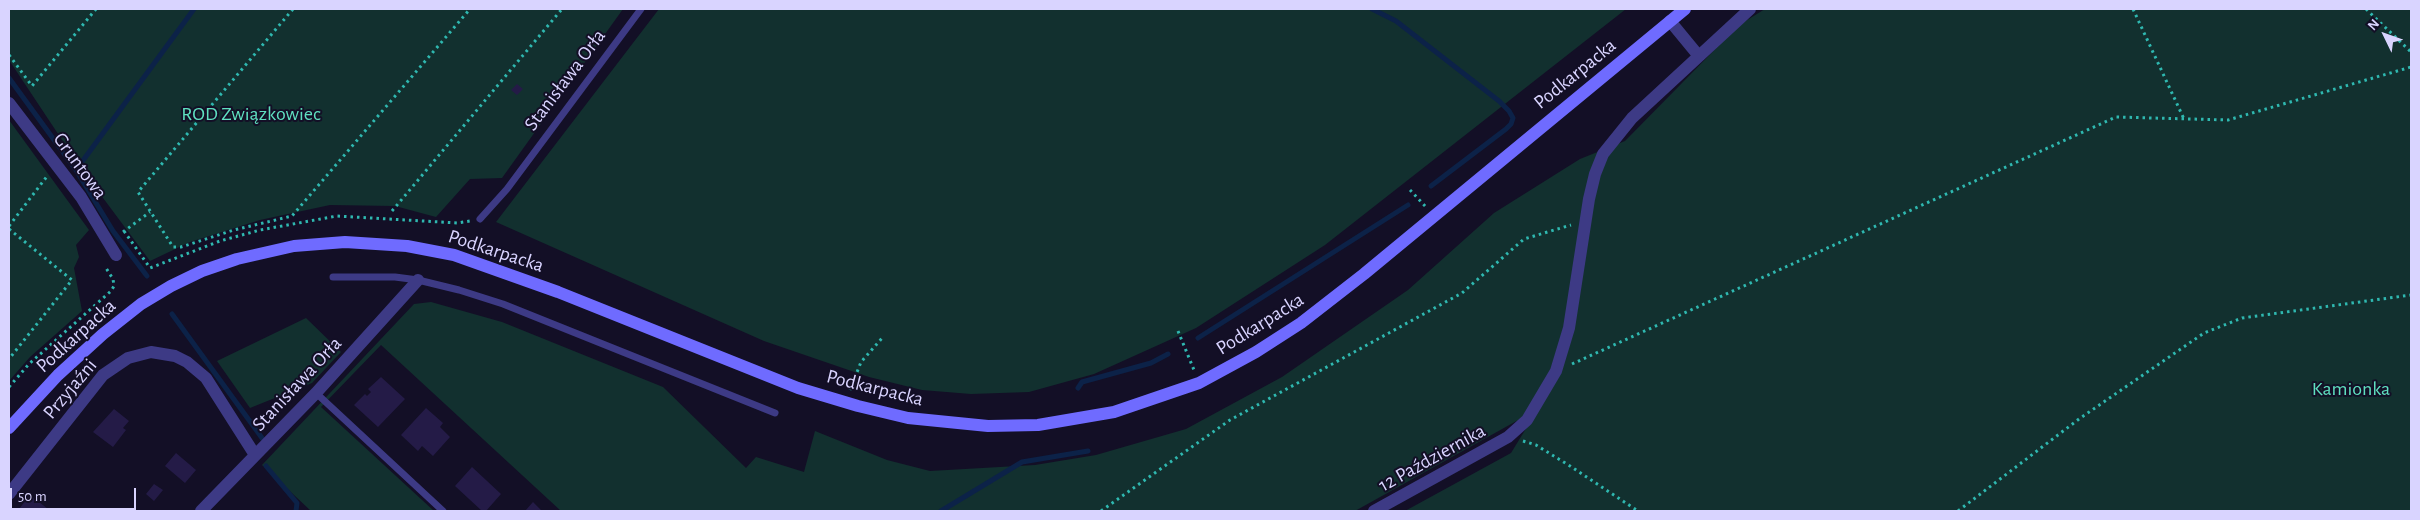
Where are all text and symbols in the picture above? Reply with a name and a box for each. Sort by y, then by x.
north arrow [2360,10,2410,60]
text: N [2365,17,2382,33]
street label: Stanisława Orła [519,25,611,135]
street label: Podkarpacka [1529,34,1621,114]
park label: ROD Związkowiec [181,102,321,126]
street label: Gruntowa [48,128,112,204]
street label: Podkarpacka [445,224,547,278]
street label: Podkarpacka [1212,288,1308,360]
street label: Podkarpacka [31,294,121,378]
street label: Stanisława Orła [247,332,347,436]
street label: Przyjaźni [38,354,102,424]
street label: Podkarpacka [824,364,926,412]
park label: Kamionka [2312,377,2390,401]
street label: 12 Października [1374,419,1490,497]
scale bar [12,478,139,510]
text: 50 m [18,489,47,504]

